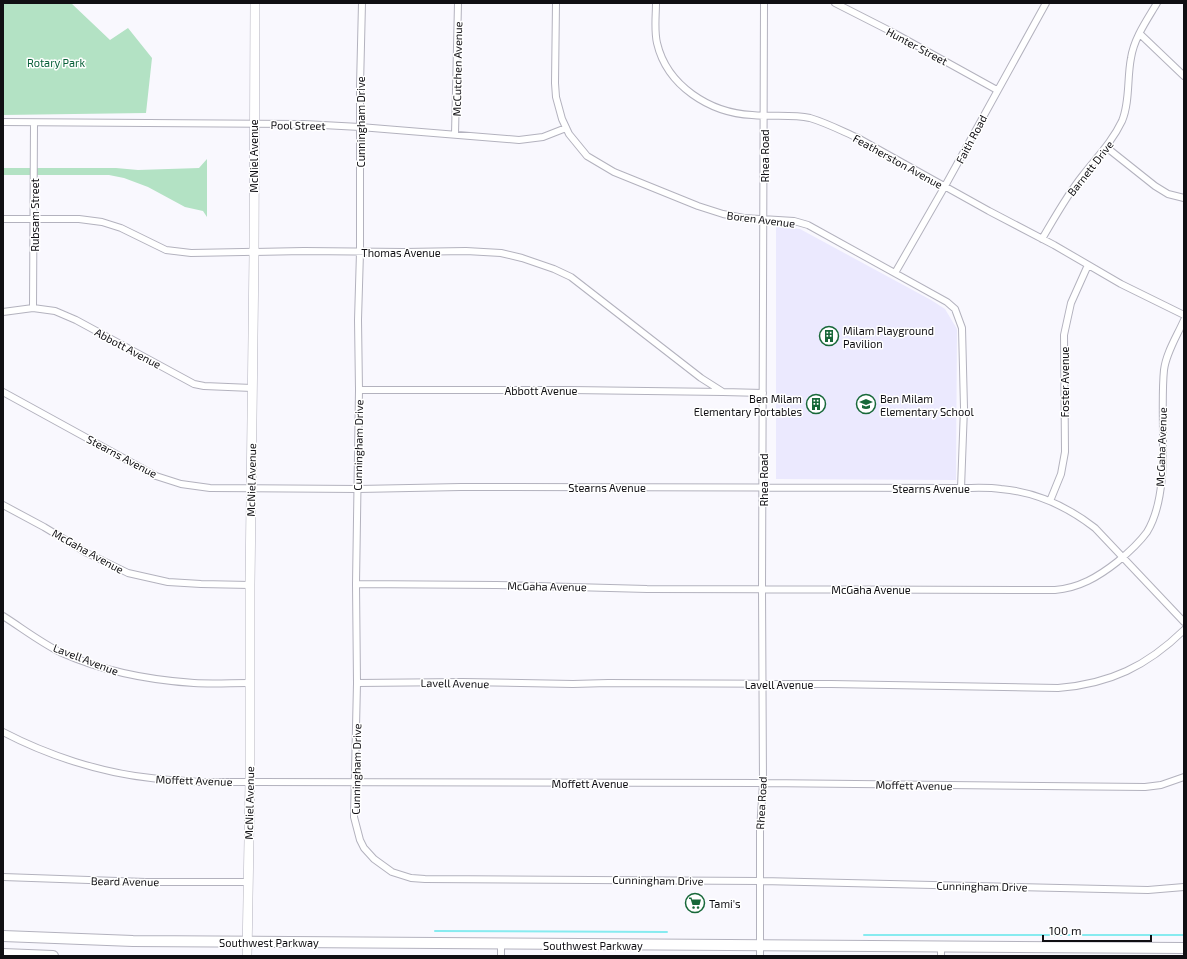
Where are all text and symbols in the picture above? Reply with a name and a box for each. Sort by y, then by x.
street label: McCutchen Avenue [450,21,464,117]
street label: Hunter Street [884,24,950,68]
park label: Rotary Park [27,56,85,69]
street label: Cunningham Drive [354,76,367,168]
street label: Faith Road [953,113,989,165]
street label: Pool Street [270,118,326,132]
street label: McNiel Avenue [247,119,260,193]
street label: Rhea Road [758,130,771,182]
street label: Featherston Avenue [851,131,945,191]
street label: Barnett Drive [1064,138,1116,198]
street label: Rubsam Street [28,178,41,252]
street label: Boren Avenue [726,208,796,230]
street label: Thomas Avenue [361,246,441,259]
place label: Milam Playground Pavilion [843,324,934,350]
street label: Abbott Avenue [93,325,163,371]
building icon: Milam Playground Pavilion [818,325,840,347]
street label: Foster Avenue [1058,346,1071,417]
street label: Abbott Avenue [504,384,578,397]
place label: Ben Milam Elementary Portables [694,392,802,418]
place label: Ben Milam Elementary School [880,392,974,418]
building icon: Ben Milam Elementary Portables [805,393,827,415]
school or university icon: Ben Milam Elementary School [855,393,877,415]
street label: Cunningham Drive [351,399,365,491]
street label: McGaha Avenue [1153,407,1169,487]
street label: Stearns Avenue [85,432,159,480]
street label: McNiel Avenue [244,443,258,517]
street label: Rhea Road [757,454,770,506]
street label: Stearns Avenue [568,481,646,494]
street label: Stearns Avenue [892,482,970,495]
street label: McGaha Avenue [50,526,126,576]
street label: McGaha Avenue [507,579,587,593]
street label: McGaha Avenue [831,583,911,596]
street label: Lavell Avenue [52,641,120,677]
street label: Lavell Avenue [421,676,490,690]
street label: Lavell Avenue [745,678,813,691]
street label: Cunningham Drive [349,723,363,815]
street label: McNiel Avenue [242,766,256,840]
street label: Moffett Avenue [155,772,233,788]
street label: Rhea Road [753,776,769,830]
street label: Moffett Avenue [552,777,629,790]
street label: Moffett Avenue [875,778,953,792]
street label: Cunningham Drive [612,873,704,887]
street label: Beard Avenue [91,874,159,888]
street label: Cunningham Drive [936,879,1028,893]
supermarket icon: Tami's [684,892,706,914]
place label: Tami's [709,897,741,910]
scale bar [1043,917,1151,943]
text: 100 m [1049,923,1081,937]
street label: Southwest Parkway [219,936,319,949]
street label: Southwest Parkway [543,939,643,952]

